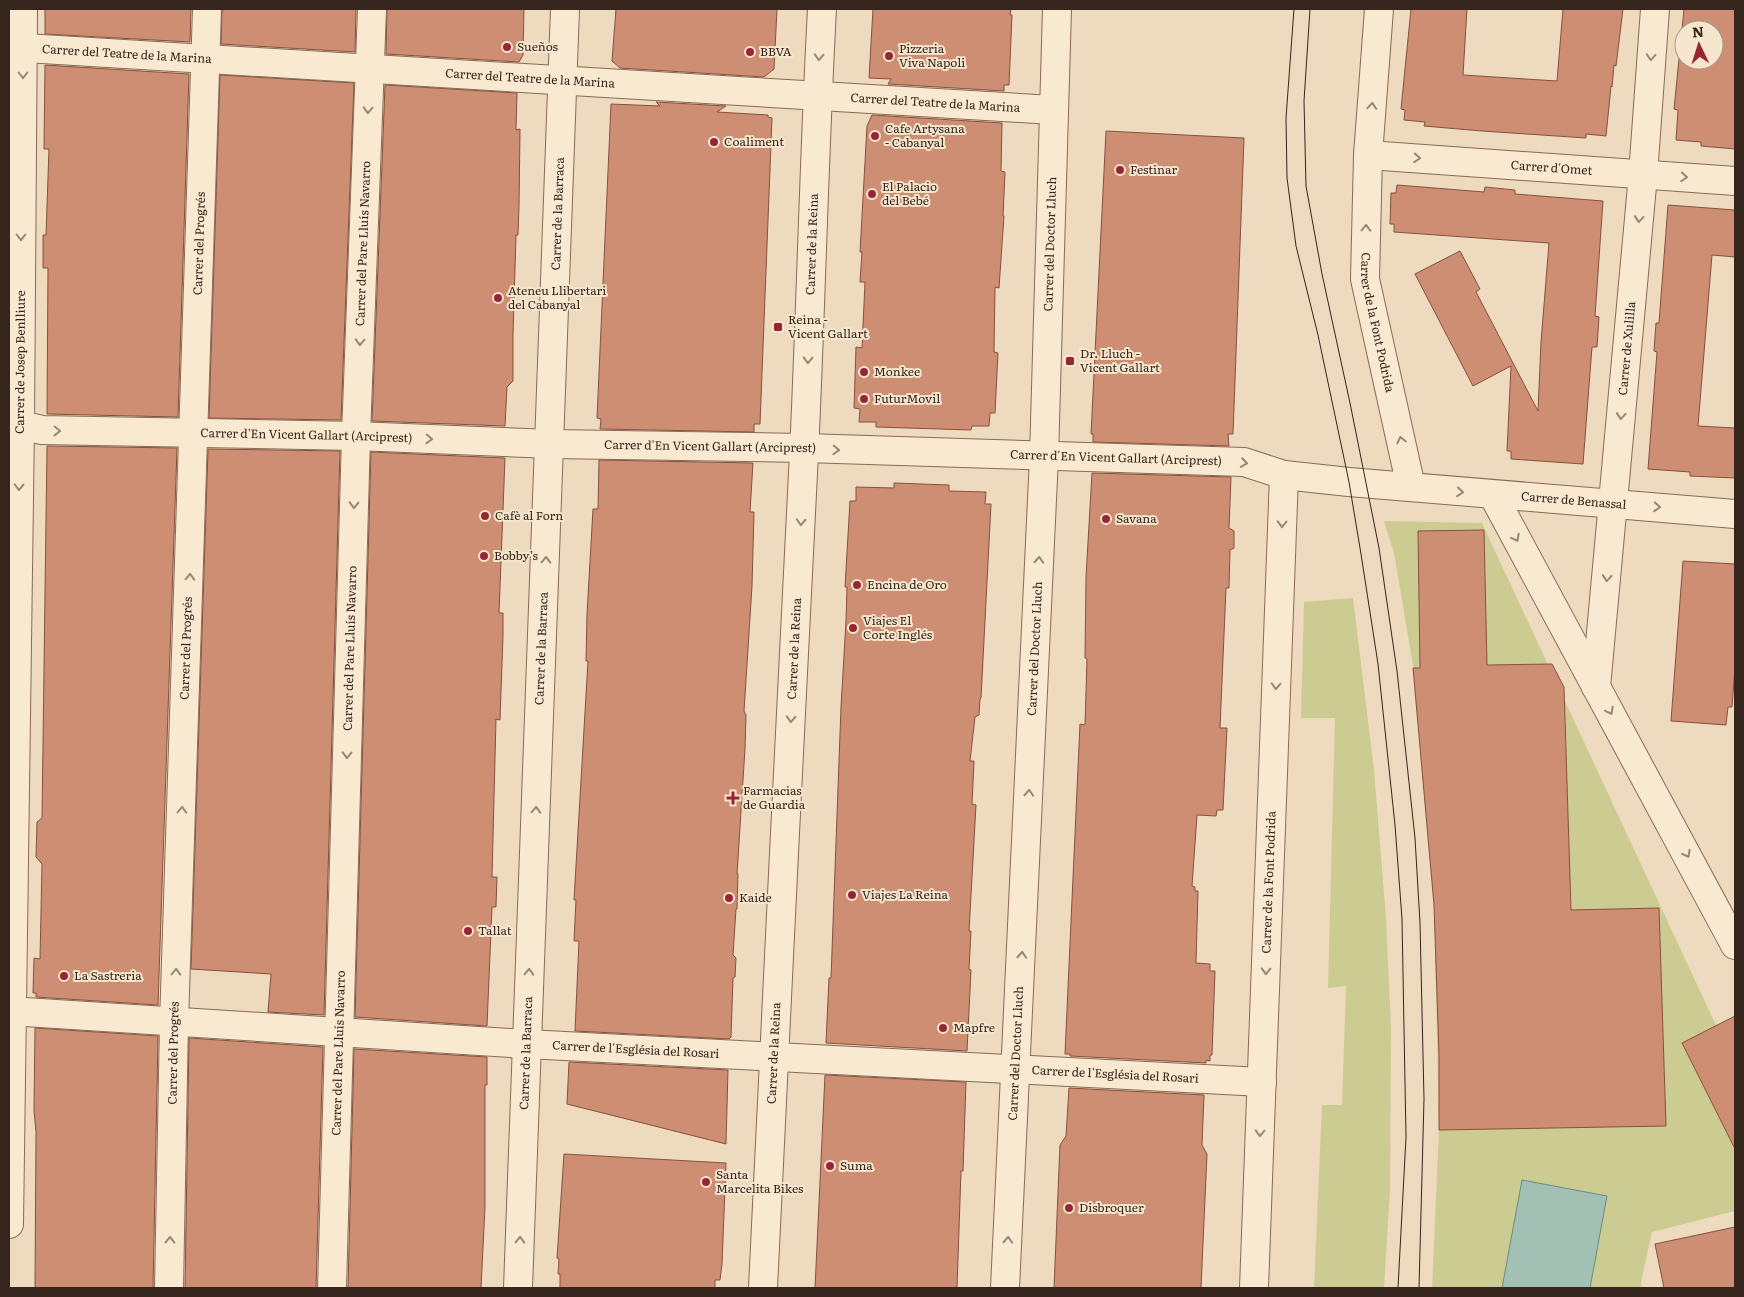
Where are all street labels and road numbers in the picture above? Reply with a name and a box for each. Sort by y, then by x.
street label: Carrer del Teatre de la Marina [41,39,213,67]
street label: Carrer del Teatre de la Marina [445,63,616,92]
street label: Carrer del Teatre de la Marina [850,88,1021,116]
street label: Carrer d'Omet [1510,155,1593,179]
street label: Carrer de la Barraca [546,156,568,271]
street label: Carrer del Pare Lluís Navarro [350,160,374,326]
street label: Carrer del Doctor Lluch [1038,176,1060,312]
street label: Carrer del Progrés [188,191,209,295]
street label: Carrer de la Reina [800,192,822,295]
street label: Carrer de la Font Podrida [1357,252,1400,394]
street label: Carrer de Josep Benlliure [10,290,29,434]
street label: Carrer de Xulilla [1613,300,1639,396]
street label: Carrer d'En Vicent Gallart (Arciprest) [200,423,413,446]
street label: Carrer d'En Vicent Gallart (Arciprest) [604,435,816,456]
street label: Carrer d'En Vicent Gallart (Arciprest) [1010,445,1222,469]
street label: Carrer de Benassal [1520,486,1627,513]
street label: Carrer del Pare Lluís Navarro [338,565,360,731]
street label: Carrer del Doctor Lluch [1022,581,1046,716]
street label: Carrer de la Barraca [529,591,552,705]
street label: Carrer del Progrés [175,596,196,700]
street label: Carrer de la Reina [782,597,805,700]
street label: Carrer de la Font Podrida [1256,810,1280,954]
street label: Carrer del Pare Lluís Navarro [326,970,349,1136]
street label: Carrer del Doctor Lluch [1003,986,1027,1121]
street label: Carrer de la Barraca [514,996,536,1110]
street label: Carrer del Progrés [162,1000,183,1105]
street label: Carrer de la Reina [761,1001,784,1105]
street label: Carrer de l'Església del Rosari [552,1035,720,1062]
street label: Carrer de l'Església del Rosari [1031,1060,1199,1087]

